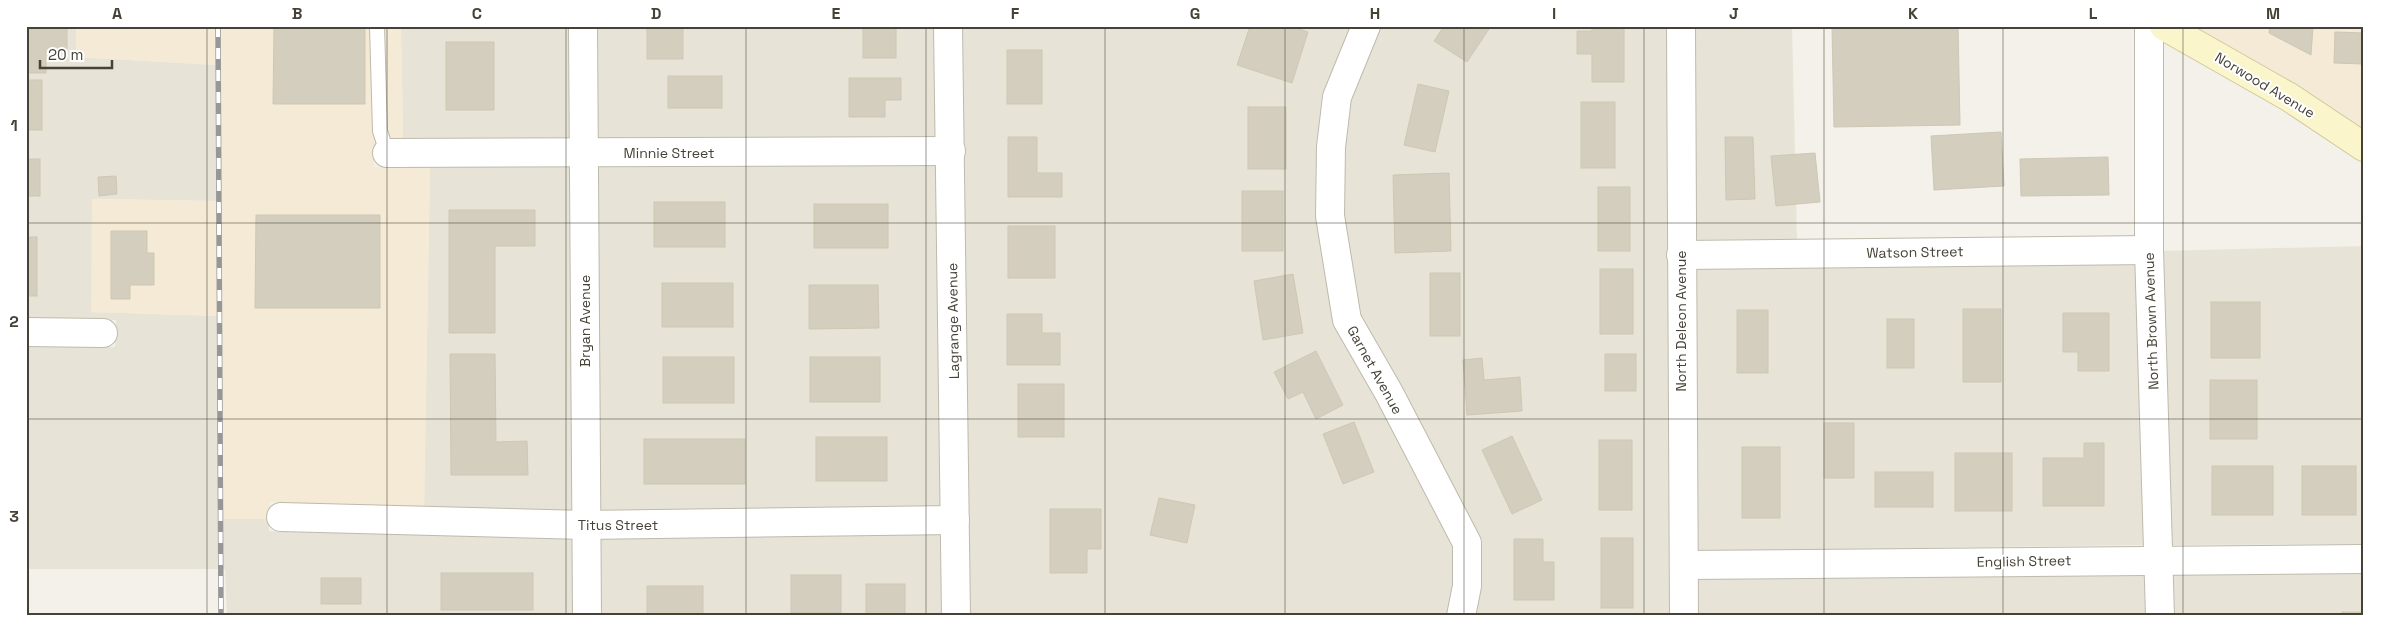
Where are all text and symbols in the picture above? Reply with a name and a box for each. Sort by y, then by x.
text: A [112,3,122,24]
text: B [292,3,302,24]
text: C [472,3,482,24]
text: D [651,3,661,24]
text: E [832,3,841,24]
text: F [1011,3,1020,24]
text: G [1190,3,1200,24]
text: H [1370,3,1380,24]
text: I [1552,3,1556,24]
text: J [1729,3,1739,24]
text: K [1908,3,1918,24]
text: L [2089,3,2098,24]
text: M [2266,3,2280,24]
scale bar [40,38,112,70]
text: 20 m [48,45,83,64]
street label: Norwood Avenue [2212,48,2318,122]
text: 1 [10,115,18,136]
street label: Minnie Street [624,144,714,162]
street label: Watson Street [1866,242,1964,262]
street label: North Deleon Avenue [1672,250,1690,392]
street label: North Brown Avenue [2140,252,2162,390]
street label: Lagrange Avenue [943,263,963,379]
street label: Bryan Avenue [576,275,594,367]
text: 2 [9,311,19,332]
street label: Garnet Avenue [1343,323,1407,417]
text: 3 [9,506,19,527]
street label: Titus Street [578,516,658,534]
street label: English Street [1977,551,2071,571]

